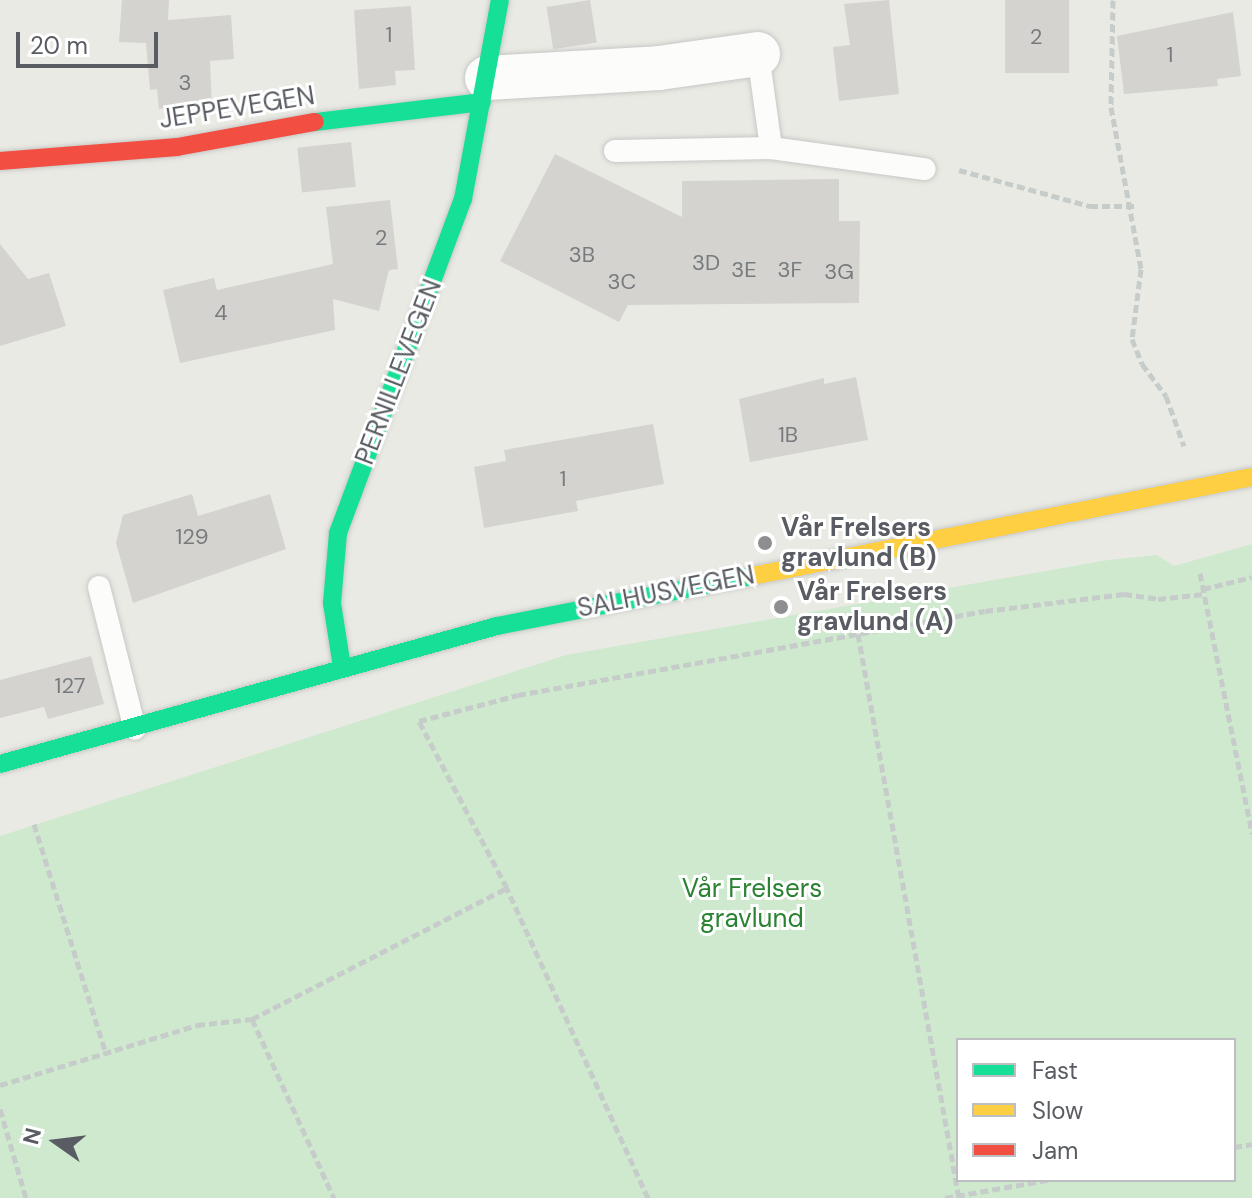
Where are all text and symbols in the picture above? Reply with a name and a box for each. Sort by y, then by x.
scale bar [20,16,162,66]
house number: 1 [386,22,392,48]
house number: 2 [1030,24,1042,50]
text: 20 m [30,30,88,61]
house number: 1 [1167,42,1173,68]
house number: 3 [178,70,192,96]
street label: JEPPEVEGEN [157,80,317,136]
house number: 2 [375,225,387,251]
house number: 3B [569,242,595,268]
house number: 3D [692,250,720,276]
house number: 3E [731,257,757,283]
house number: 3F [778,257,802,283]
house number: 3G [824,259,854,285]
house number: 3C [608,269,636,295]
street label: PERNILLEVEGEN [349,275,449,469]
house number: 4 [214,300,228,326]
house number: 1B [778,422,798,448]
house number: 1 [560,466,566,492]
place label: Vår Frelsers gravlund (B) [781,512,936,574]
house number: 129 [175,524,209,550]
marker: Vår Frelsers gravlund (B) [756,534,774,552]
street label: SALHUSVEGEN [575,560,757,624]
place label: Vår Frelsers gravlund (A) [797,576,954,638]
marker: Vår Frelsers gravlund (A) [772,598,790,616]
house number: 127 [55,673,85,699]
park label: Vår Frelsers gravlund [682,873,822,934]
legend [956,1038,1236,1182]
text: Fast [1032,1055,1078,1086]
text: Slow [1032,1095,1083,1126]
north arrow [16,1102,96,1182]
text: N [16,1125,48,1147]
text: Jam [1032,1135,1078,1166]

